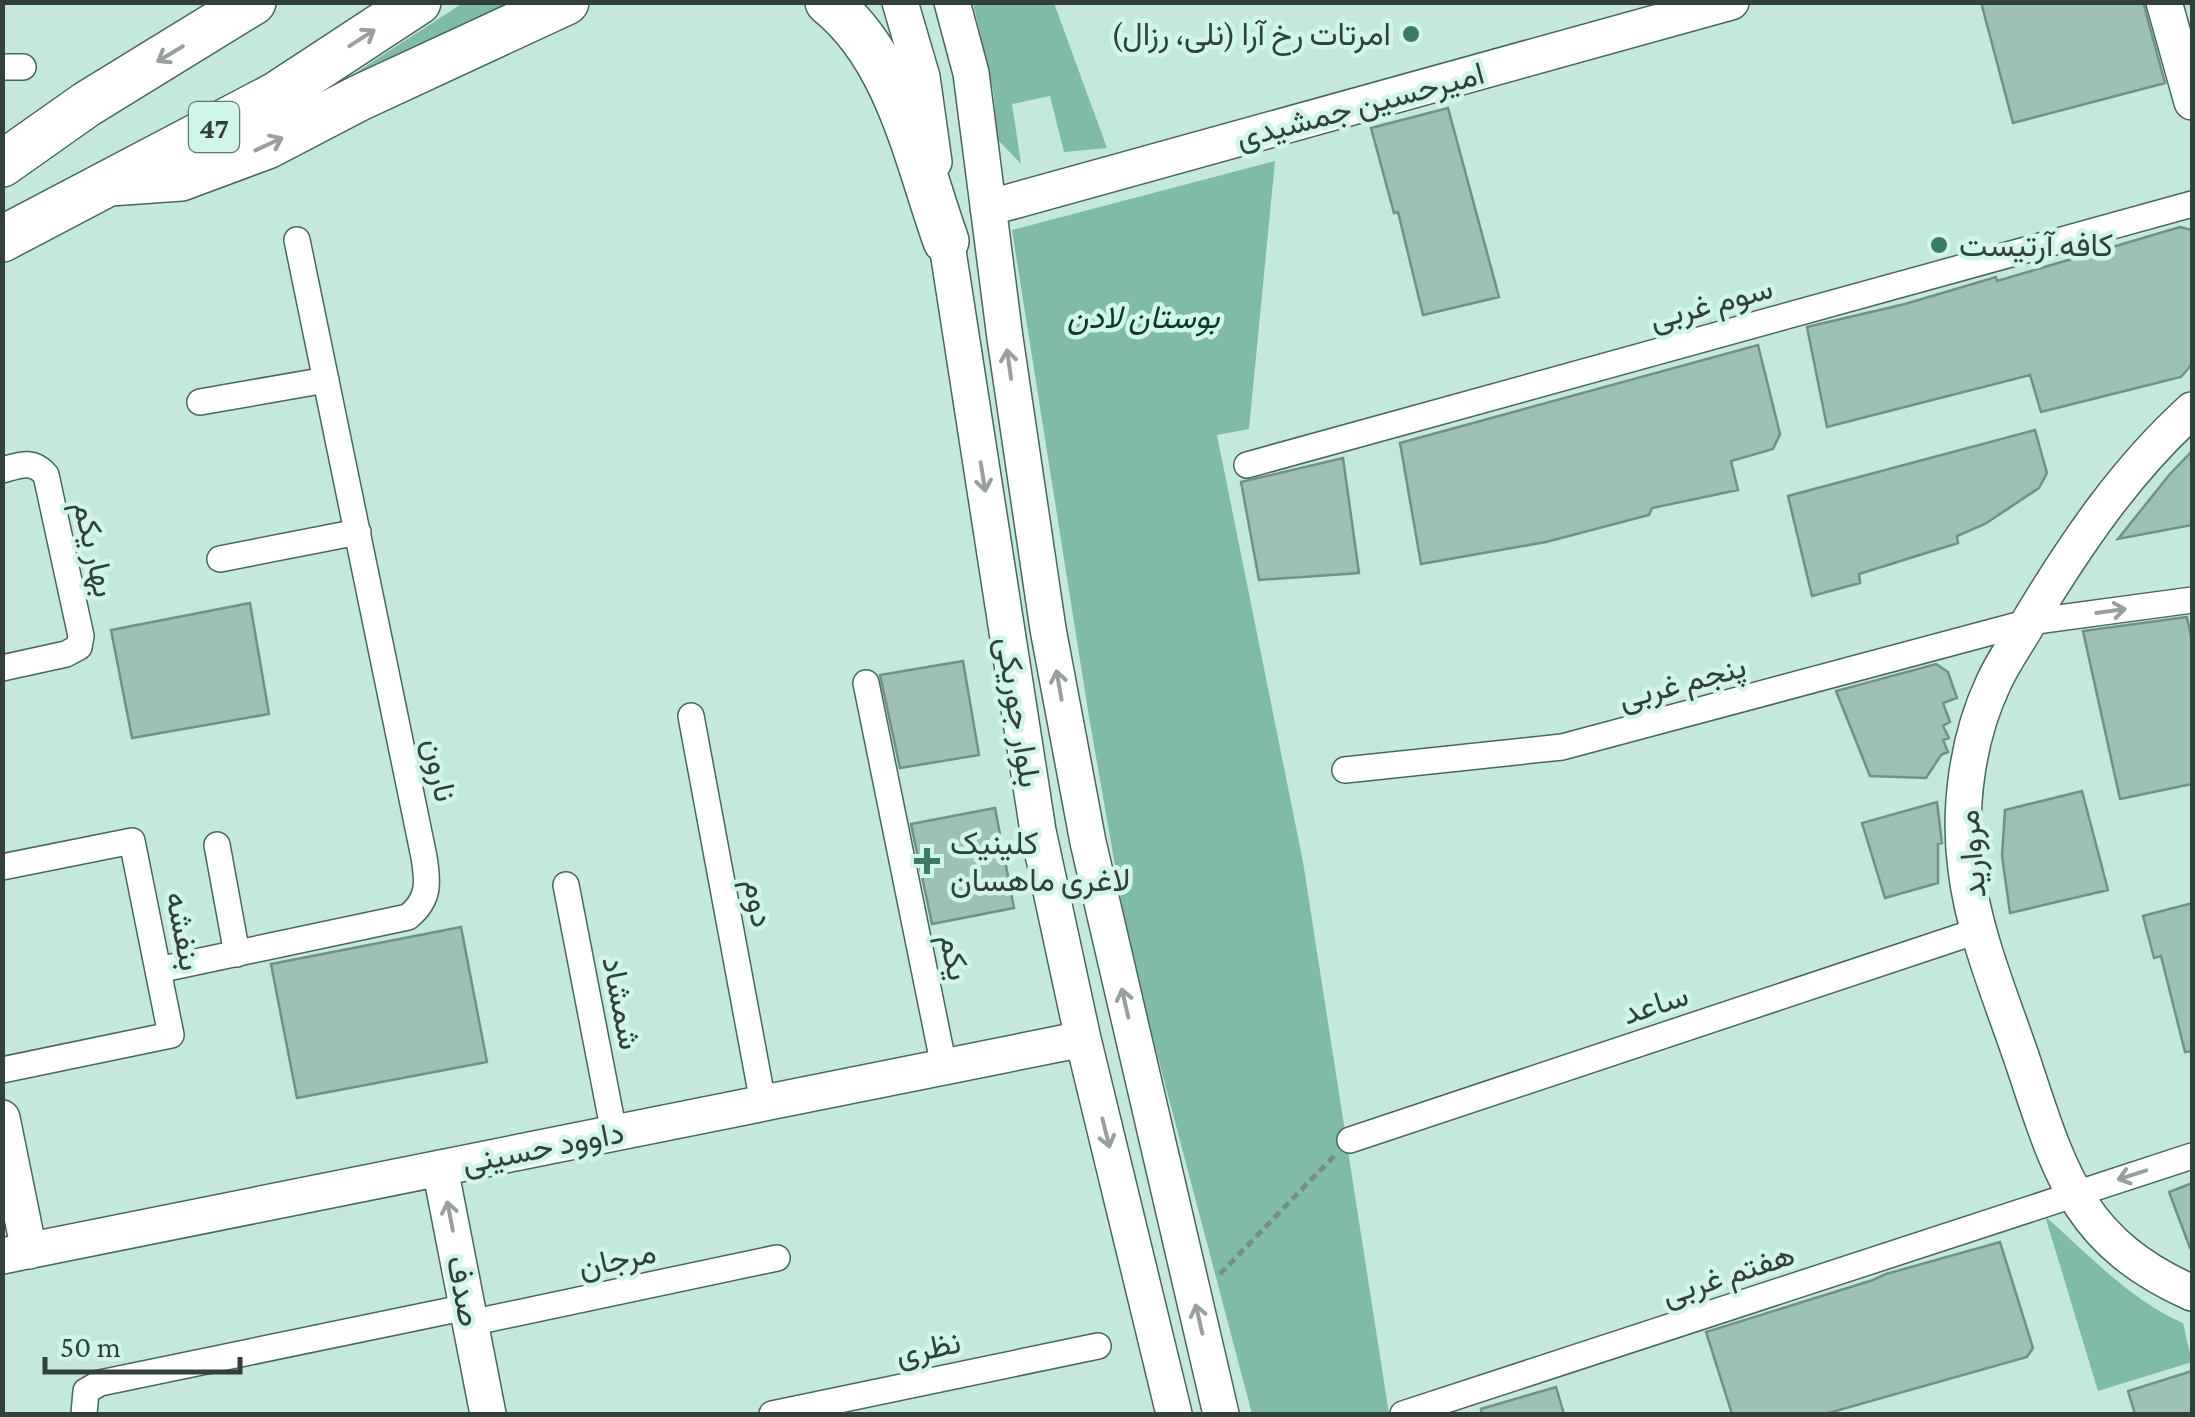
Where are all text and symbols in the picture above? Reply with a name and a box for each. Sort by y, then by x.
place label: امرتات رخ آرا (نلی، رزال) [1111,16,1391,56]
marker: امرتات رخ آرا (نلی، رزال) [1400,23,1422,45]
one-way arrow [348,28,376,49]
one-way arrow [156,44,185,64]
street label: امیرحسین جمشیدی [1232,55,1488,157]
road number: 47 [189,102,239,152]
one-way arrow [253,133,283,152]
place label: کافه آرتیست [1959,227,2113,265]
marker: کافه آرتیست [1928,234,1950,256]
street label: سوم غربی [1646,269,1777,340]
park label: بوستان لادن [1067,299,1221,337]
one-way arrow [999,348,1017,381]
one-way arrow [974,460,992,493]
street label: بهار یکم [64,498,123,601]
one-way arrow [2094,601,2126,620]
street label: بلوار جوریکی [987,634,1049,790]
street label: پنجم غربی [1614,648,1751,720]
one-way arrow [1049,669,1068,702]
street label: نارون [414,735,464,805]
street label: مروارید [1949,808,1995,900]
place label: کلینیک لاغری ماهسان [950,825,1131,900]
marker: کلینیک لاغری ماهسان [914,848,940,874]
street label: دوم [734,876,781,931]
street label: بنفشه [159,888,209,974]
street label: یکم [930,930,977,984]
street label: شمشاد [595,953,649,1053]
street label: ساعد [1617,976,1693,1032]
one-way arrow [1115,988,1133,1020]
street label: داوود حسینی [459,1114,627,1182]
one-way arrow [1098,1116,1116,1148]
one-way arrow [2117,1168,2149,1186]
one-way arrow [439,1201,458,1233]
street label: مرجان [575,1233,659,1287]
street label: هفتم غربی [1657,1236,1800,1315]
street label: صدف [440,1252,488,1330]
one-way arrow [1189,1304,1207,1336]
scale bar [45,1312,240,1374]
street label: نظری [892,1324,964,1374]
text: 50 m [60,1330,121,1363]

